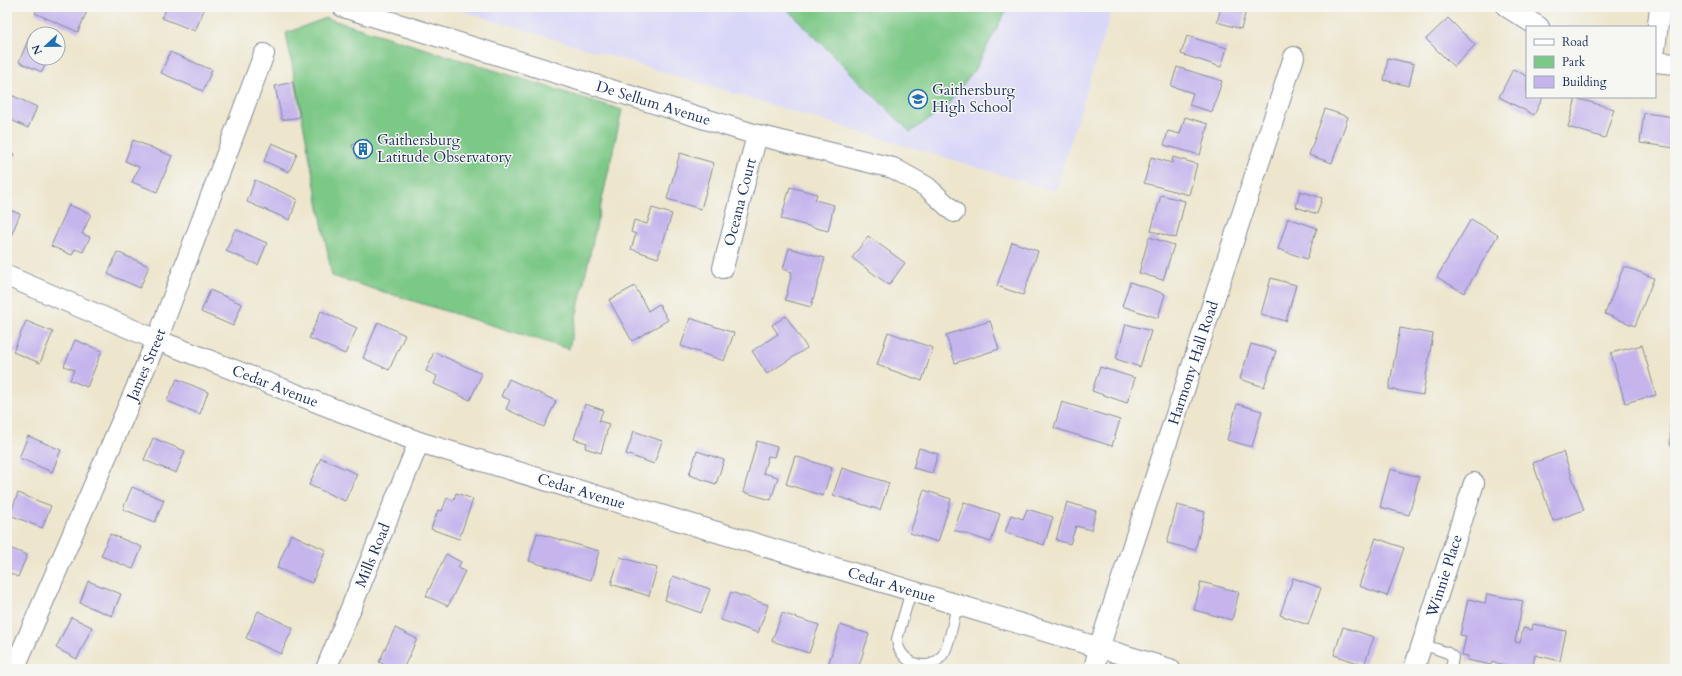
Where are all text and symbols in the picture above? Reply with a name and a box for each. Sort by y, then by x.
north arrow [26,26,66,66]
legend [1526,26,1656,98]
text: Road [1562,34,1589,50]
text: N [28,42,46,57]
text: Park [1562,54,1586,70]
text: Building [1562,74,1607,90]
street label: De Sellum Avenue [594,76,713,130]
place label: Gaithersburg High School [932,80,1016,117]
school or university icon: Gaithersburg High School [907,88,929,110]
place label: Gaithersburg Latitude Observatory [377,130,512,167]
building icon: Gaithersburg Latitude Observatory [352,138,374,160]
street label: Oceana Court [719,156,761,248]
street label: Harmony Hall Road [1163,298,1223,427]
street label: James Street [121,326,170,405]
street label: Cedar Avenue [229,360,321,412]
street label: Cedar Avenue [535,468,628,514]
street label: Mills Road [350,520,395,590]
street label: Winnie Place [1421,532,1467,621]
street label: Cedar Avenue [845,562,938,608]

